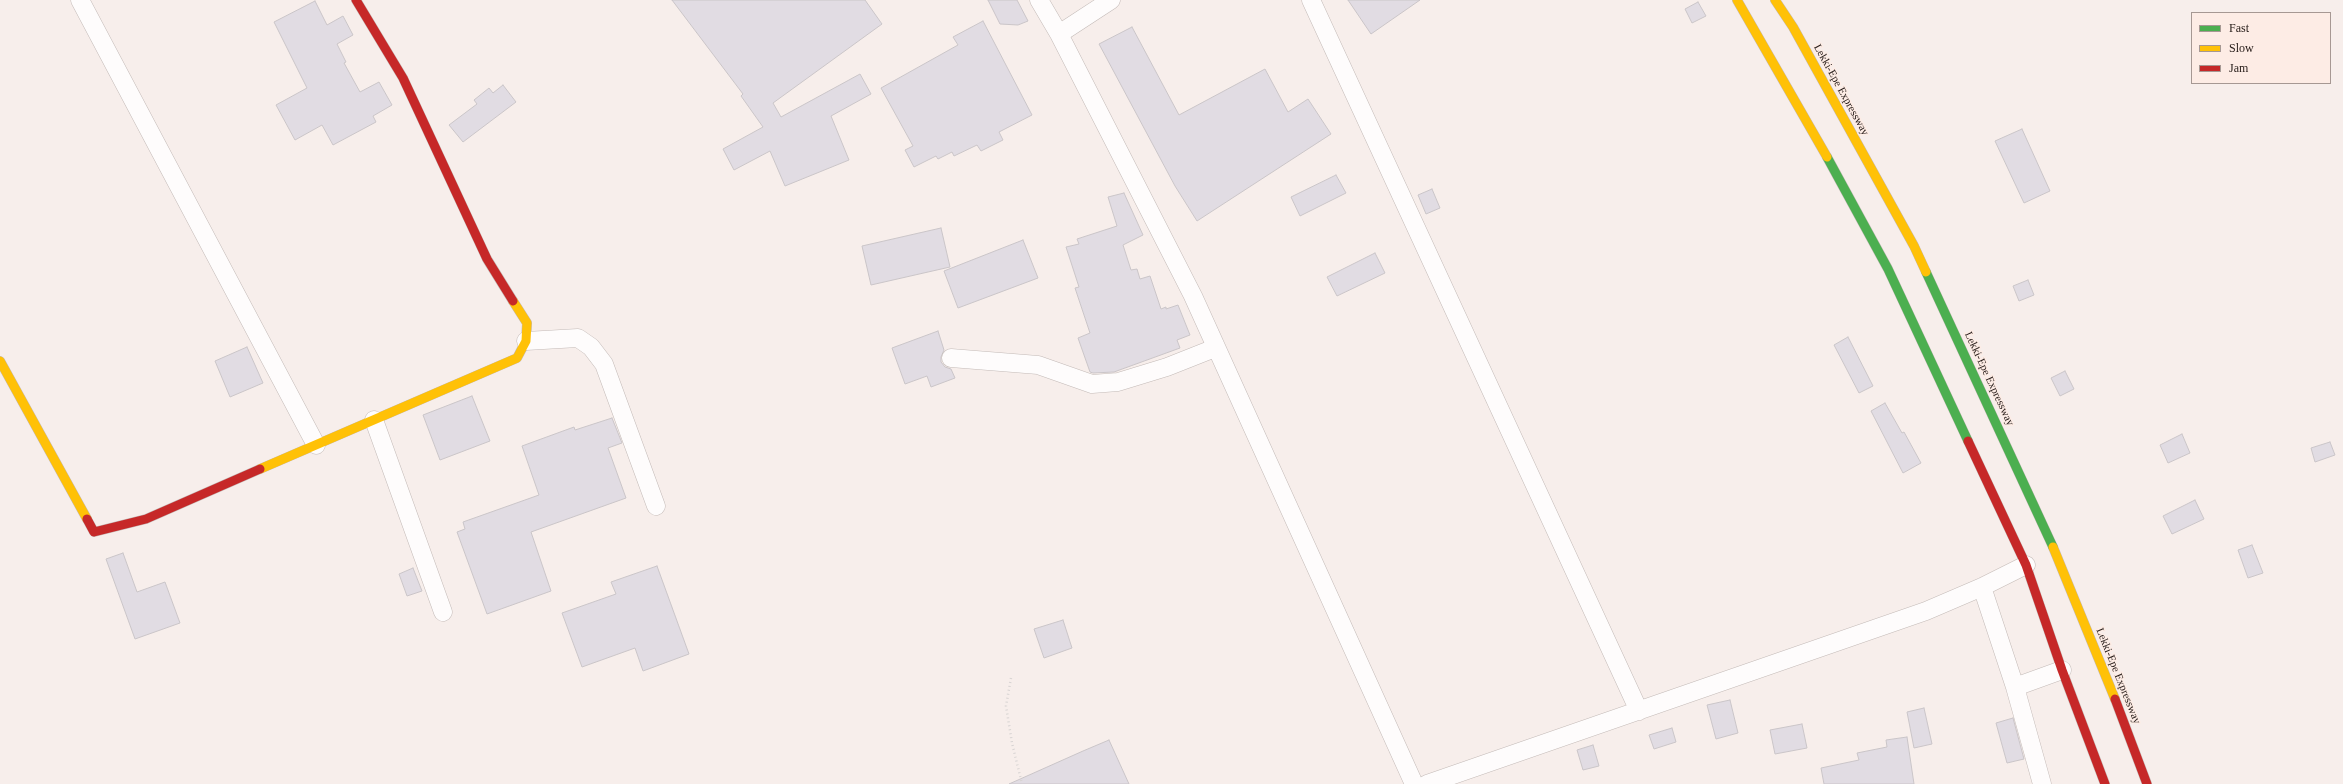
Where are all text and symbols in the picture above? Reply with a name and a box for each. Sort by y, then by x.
legend [2191,12,2331,84]
text: Fast [2229,21,2249,35]
text: Slow [2229,41,2254,55]
street label: Lekki-Epe Expressway [1810,42,1872,138]
text: Jam [2229,61,2248,75]
street label: Lekki-Epe Expressway [1961,330,2017,428]
street label: Lekki-Epe Expressway [2093,626,2143,726]

